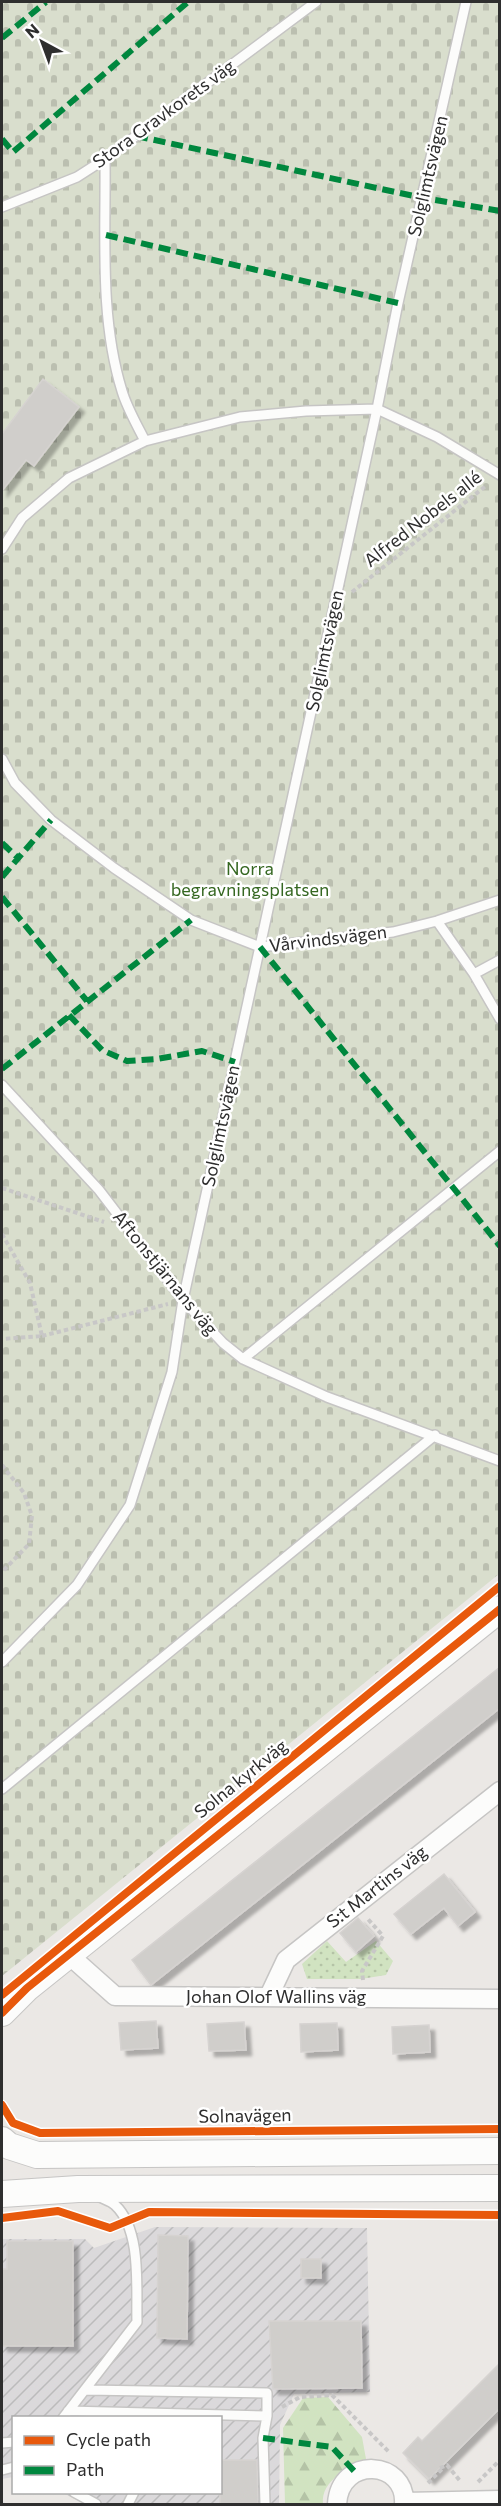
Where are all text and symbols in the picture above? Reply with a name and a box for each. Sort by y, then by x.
north arrow [12,12,72,72]
text: N [21,19,43,41]
street label: Stora Gravkorets väg [88,54,239,172]
street label: Solglimtsvägen [402,113,452,239]
street label: Alfred Nobels allé [359,466,486,571]
street label: Solglimtsvägen [300,588,348,714]
park label: Norra begravningsplatsen [171,857,329,900]
street label: Vårvindsvägen [268,920,388,956]
street label: Solglimtsvägen [196,1063,244,1189]
street label: Aftonstjärnans väg [109,1206,223,1339]
street label: Solna kyrkväg [189,1734,291,1822]
street label: S:t Martins väg [322,1840,431,1932]
street label: Johan Olof Wallins väg [186,1985,367,2007]
street label: Solnavägen [198,2103,292,2127]
legend [12,2416,222,2494]
text: Cycle path [66,2428,151,2450]
text: Path [66,2458,104,2480]

